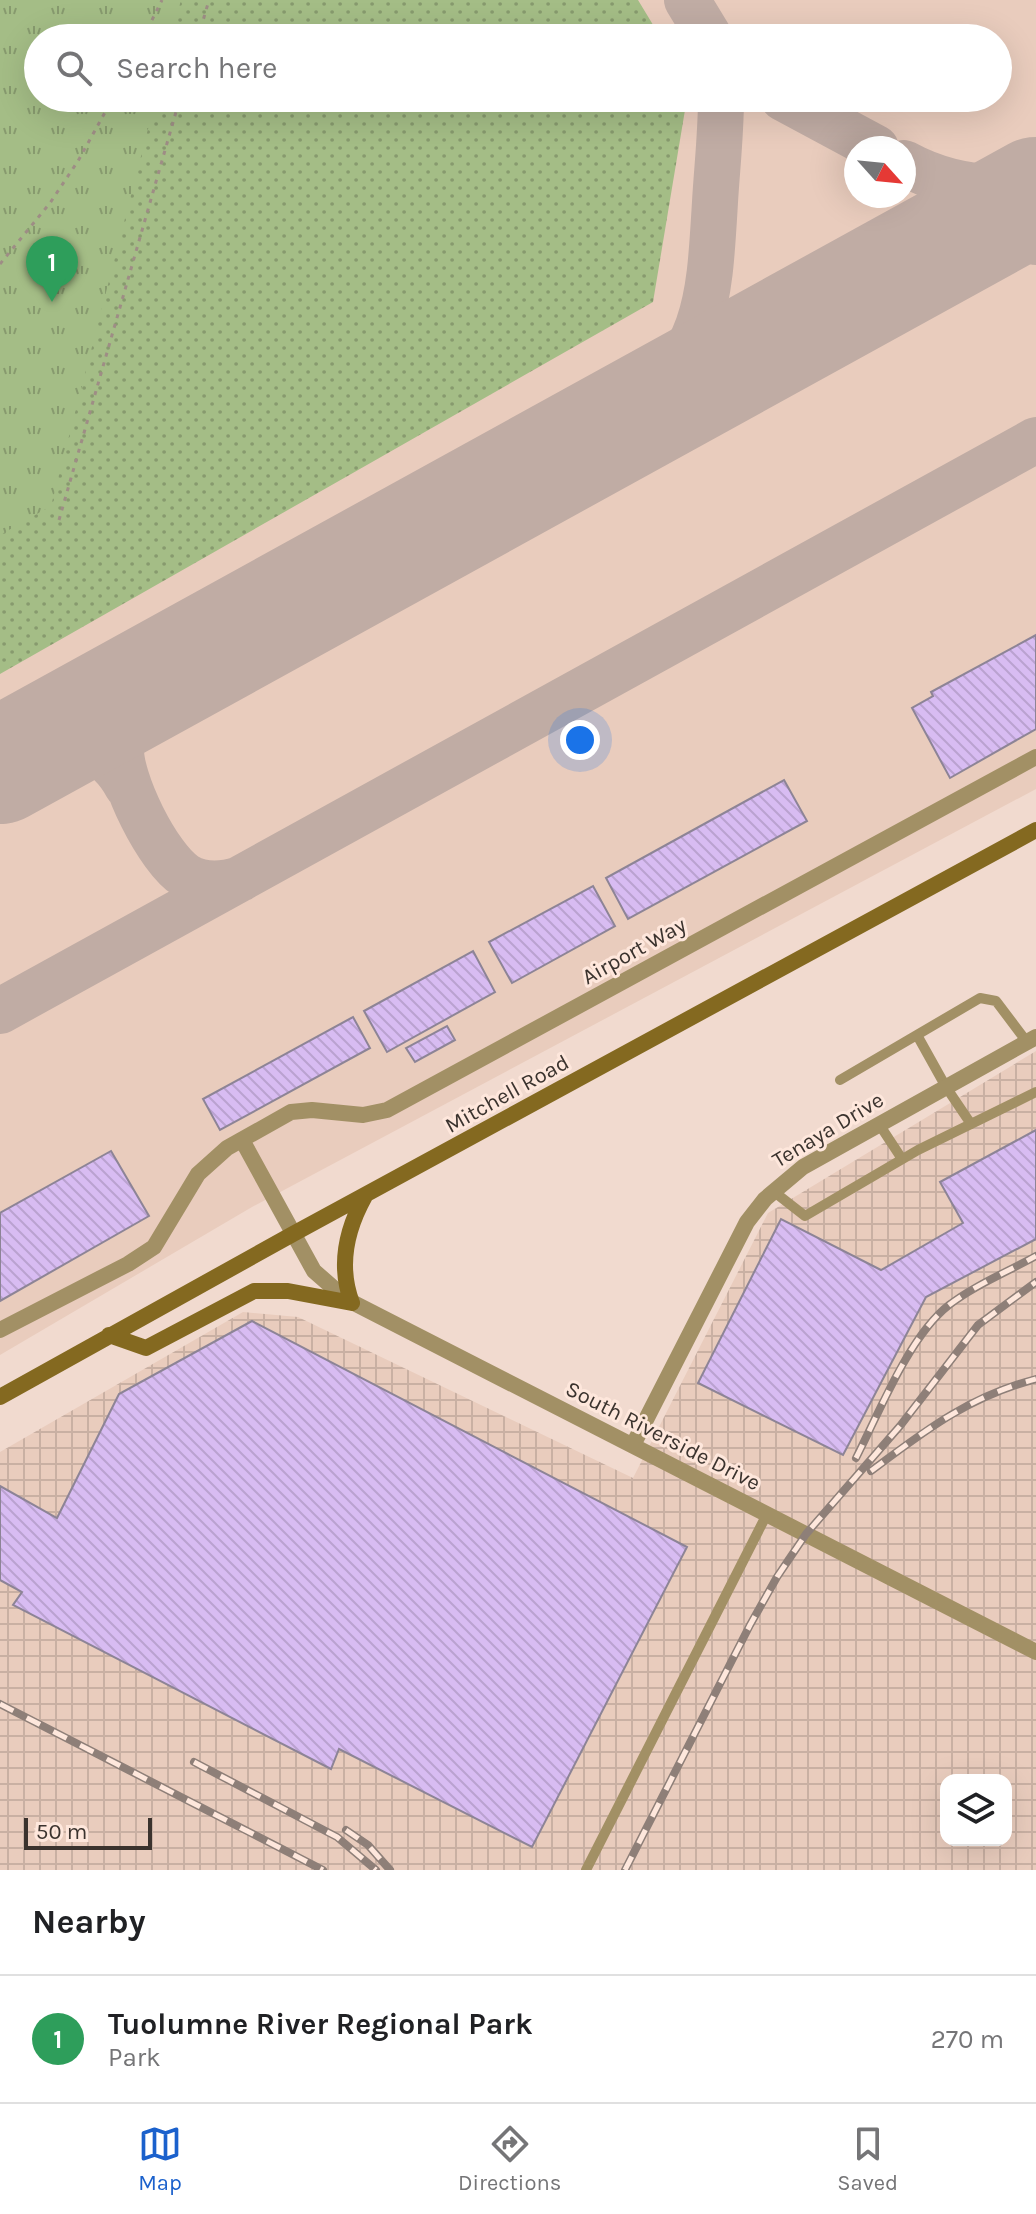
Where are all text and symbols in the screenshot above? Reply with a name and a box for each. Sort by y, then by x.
search box [24,24,1012,112]
icon: search [52,46,96,90]
text: Search here [116,50,277,86]
north arrow [844,136,916,208]
pin: 1 [26,236,78,302]
your location [560,720,600,760]
street label: Airport Way [577,912,691,990]
street label: Mitchell Road [441,1049,573,1139]
street label: Tenaya Drive [768,1087,888,1173]
street label: South Riverside Drive [561,1376,765,1496]
map controls [940,1774,1012,1846]
button: layers [940,1774,1012,1846]
scale bar [24,1814,152,1850]
text: 50 m [36,1819,87,1845]
text: Nearby [32,1902,146,1942]
text: Tuolumne River Regional Park [108,2006,533,2042]
text: 1 [53,2024,63,2055]
text: 270 m [931,2024,1004,2055]
text: Park [108,2042,161,2073]
tab: Map [138,2122,182,2196]
tab: Directions [458,2122,561,2196]
tab: Saved [837,2122,898,2196]

